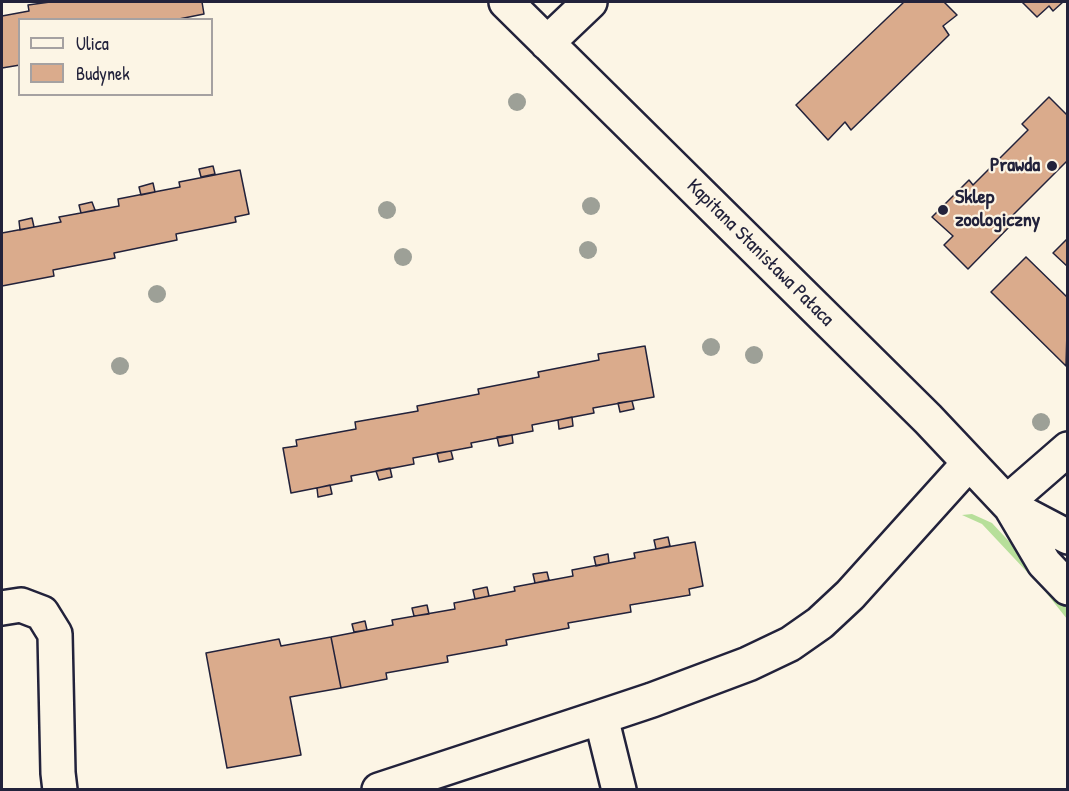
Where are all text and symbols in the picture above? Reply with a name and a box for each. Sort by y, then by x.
legend [18,18,213,96]
text: Ulica [76,31,109,56]
text: Budynek [76,61,130,86]
place label: Prawda [990,154,1040,178]
marker: Prawda [1045,159,1059,173]
street label: Kapitana Stanisława Pałaca [681,174,839,332]
place label: Sklep zoologiczny [955,186,1040,233]
marker: Sklep zoologiczny [936,203,950,217]

